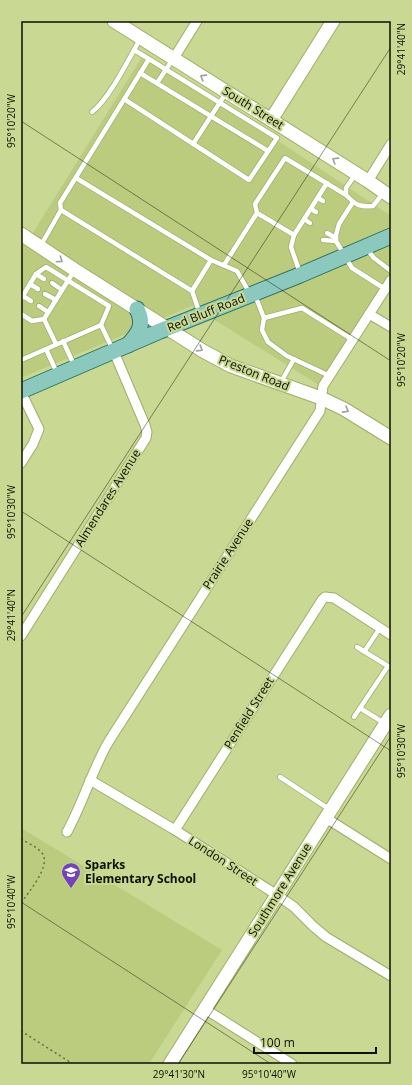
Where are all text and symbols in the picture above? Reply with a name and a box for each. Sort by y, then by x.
text: 29°41'40"N [394,23,408,75]
one-way arrow [200,74,207,81]
street label: South Street [219,82,287,133]
text: 95°10'20"W [4,93,18,148]
one-way arrow [332,158,339,165]
one-way arrow [55,255,62,262]
street label: Red Bluff Road [164,289,247,336]
text: 95°10'20"W [394,332,408,387]
one-way arrow [196,344,203,352]
street label: Preston Road [216,351,292,395]
one-way arrow [341,406,349,413]
street label: Almendares Avenue [71,445,145,550]
text: 95°10'30"W [4,484,18,539]
street label: Prairie Avenue [198,515,257,592]
text: 29°41'40"N [4,589,18,641]
street label: Penfield Street [220,673,278,752]
text: 95°10'30"W [394,723,408,778]
street label: London Street [185,832,261,889]
street label: Southmore Avenue [244,839,315,940]
place label: Sparks Elementary School [85,856,196,887]
school or university icon: Sparks Elementary School [60,861,82,889]
text: 95°10'40"W [4,874,18,929]
scale bar [254,1029,376,1055]
text: 100 m [260,1034,295,1051]
text: 29°41'30"N [153,1067,205,1081]
text: 95°10'40"W [242,1067,297,1081]

